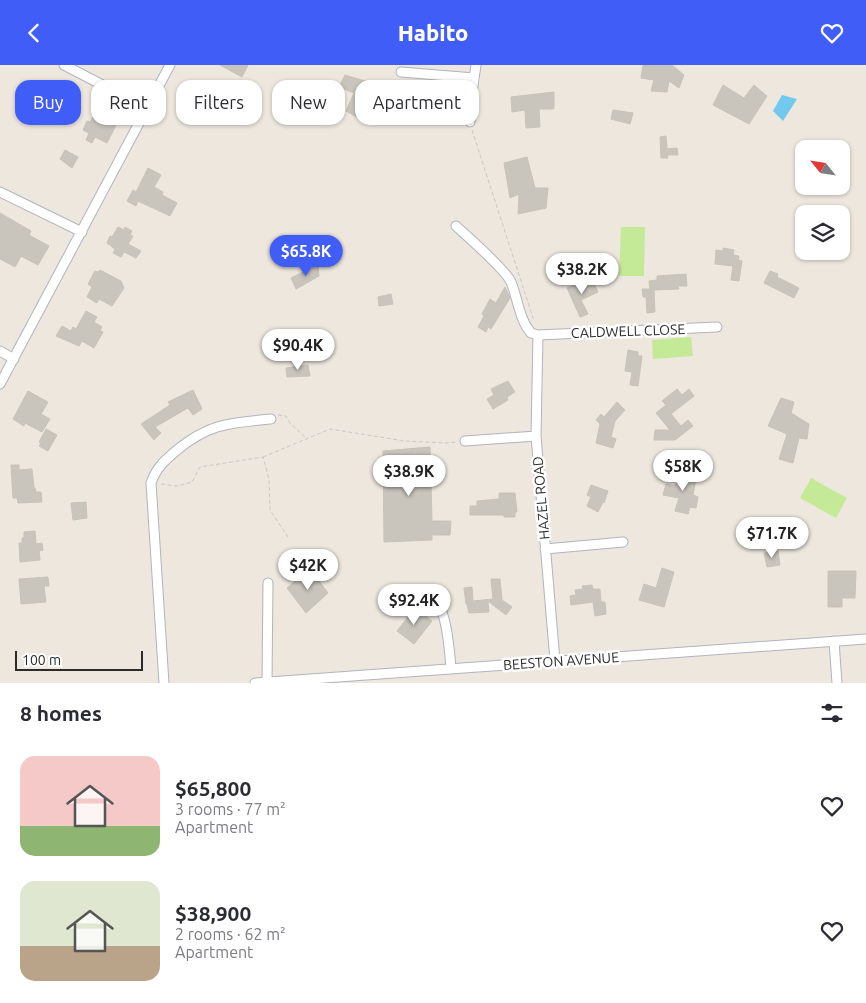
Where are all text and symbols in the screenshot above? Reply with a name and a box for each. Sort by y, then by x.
icon: back [20,19,48,47]
icon: heart [818,19,846,47]
text: Habito [398,20,468,45]
chip: Buy [15,80,81,125]
chip: Rent [91,80,166,125]
chip: Filters [176,80,262,125]
chip: New [272,80,345,125]
chip: Apartment [355,80,479,125]
north arrow [795,140,850,195]
map controls [795,140,850,260]
button: layers [795,205,850,260]
pin: $65.8K [265,235,347,277]
text: $65.8K [281,242,331,260]
pin: $38.2K [541,253,623,295]
text: $38.2K [557,260,607,278]
street label: CALDWELL CLOSE [571,321,686,341]
pin: $90.4K [257,329,339,371]
text: $90.4K [273,336,323,354]
pin: $58K [653,449,713,492]
pin: $38.9K [368,455,450,497]
street label: HAZEL ROAD [529,456,553,540]
text: $58K [664,457,702,475]
text: $38.9K [384,462,434,480]
pin: $71.7K [731,517,813,559]
text: $71.7K [747,524,797,542]
pin: $42K [278,549,338,591]
text: $42K [289,556,327,574]
pin: $92.4K [373,583,455,626]
text: $92.4K [389,591,439,609]
scale bar [15,648,142,671]
street label: BEESTON AVENUE [503,649,620,673]
text: 100 m [22,652,61,668]
icon: filters [818,699,846,727]
text: 8 homes [20,701,102,725]
icon: home [60,776,120,836]
text: $65,800 [175,776,251,800]
icon: heart [818,792,846,820]
text: 3 rooms · 77 m² [175,800,286,818]
text: Apartment [175,818,253,836]
icon: home [60,901,120,961]
text: $38,900 [175,901,251,925]
icon: heart [818,917,846,945]
text: 2 rooms · 62 m² [175,925,286,943]
text: Apartment [175,943,253,961]

